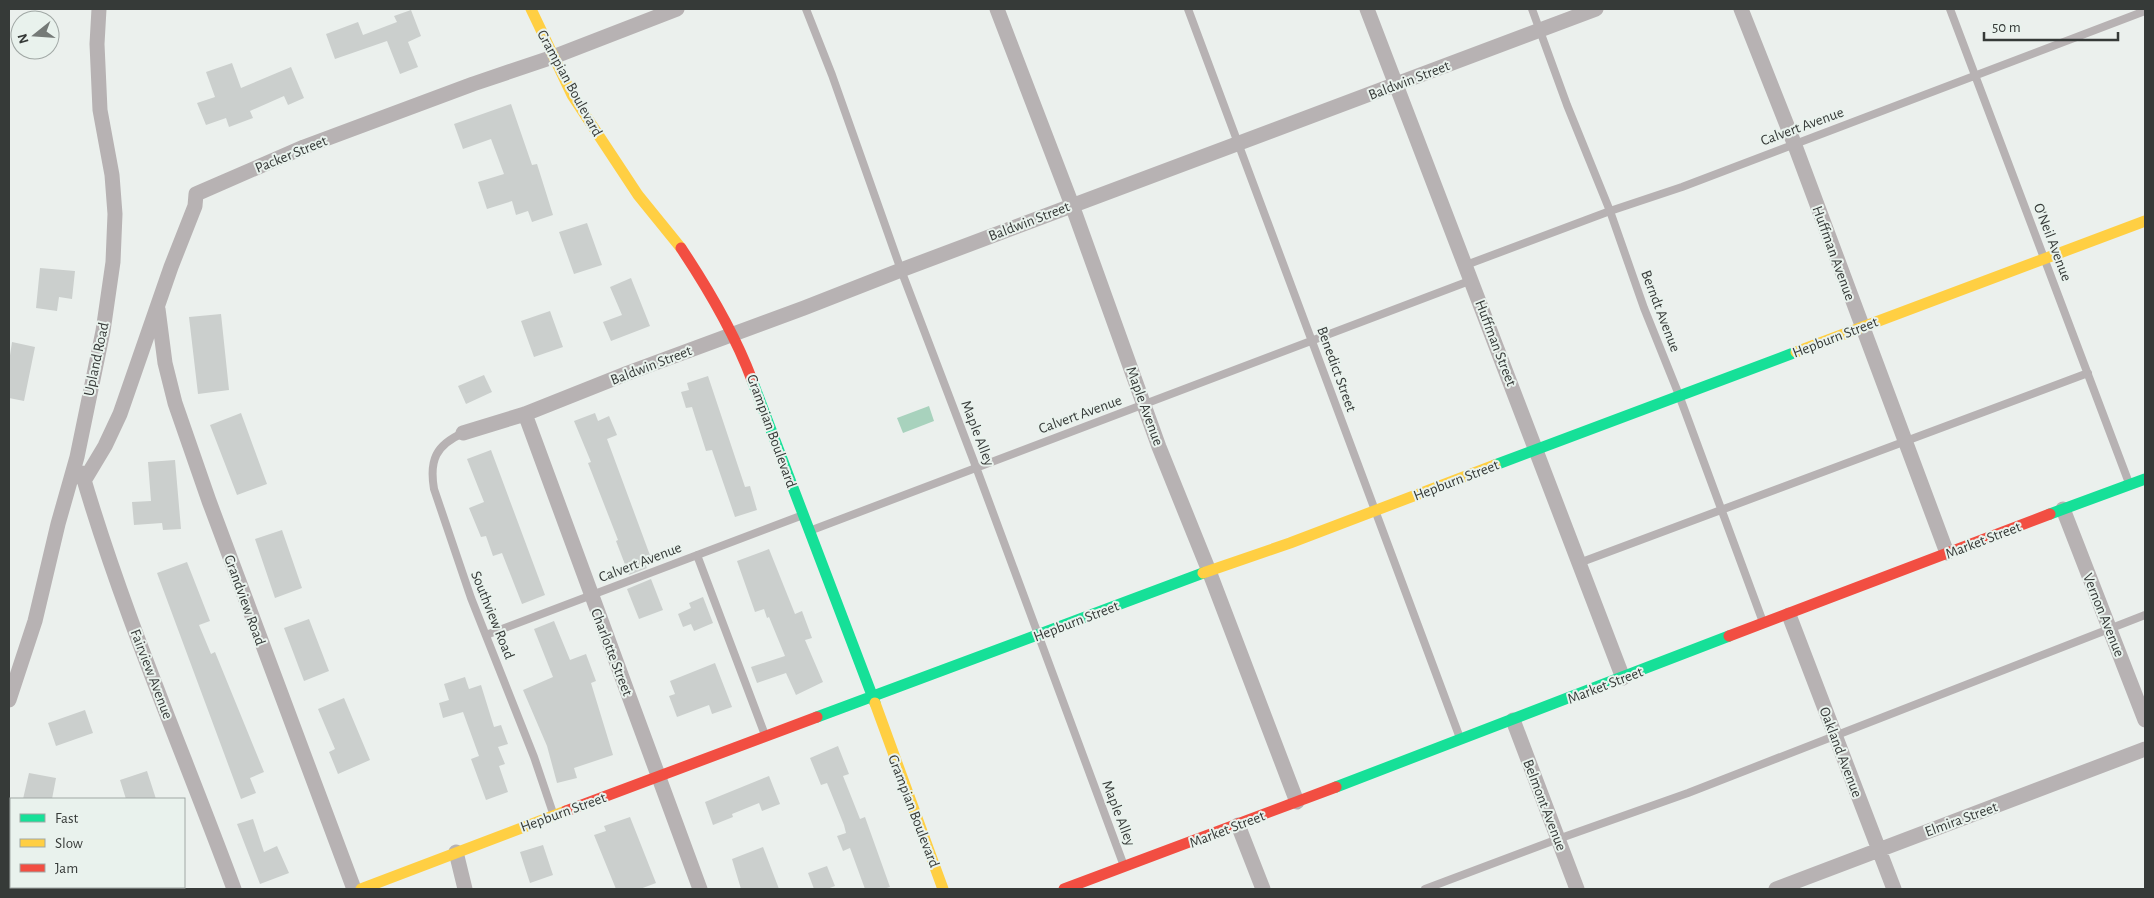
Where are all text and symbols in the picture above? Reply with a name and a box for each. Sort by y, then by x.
north arrow [10,10,60,60]
scale bar [1984,10,2118,42]
text: 50 m [1992,20,2021,35]
street label: Grampian Boulevard [534,27,605,139]
text: N [15,32,32,45]
street label: Baldwin Street [1366,58,1452,103]
street label: Calvert Avenue [1759,104,1846,148]
street label: Packer Street [253,133,330,176]
street label: Baldwin Street [986,199,1072,244]
street label: O'Neil Avenue [2031,201,2074,283]
street label: Huffman Avenue [1809,204,1858,303]
street label: Berndt Avenue [1638,268,1683,354]
street label: Huffman Street [1472,298,1519,389]
street label: Hepburn Street [1790,314,1880,361]
street label: Upland Road [81,321,112,397]
street label: Benedict Street [1314,325,1359,414]
street label: Baldwin Street [608,343,694,388]
street label: Maple Avenue [1123,365,1166,448]
street label: Grampian Boulevard [744,372,799,490]
street label: Calvert Avenue [1037,392,1124,436]
street label: Maple Alley [958,398,997,469]
street label: Hepburn Street [1411,457,1501,504]
street label: Market Street [1943,519,2023,562]
street label: Calvert Avenue [597,540,684,585]
street label: Grandview Road [221,553,268,648]
street label: Southview Road [468,569,517,662]
street label: Vernon Avenue [2080,571,2127,659]
street label: Hepburn Street [1031,598,1121,645]
street label: Charlotte Street [588,606,635,698]
street label: Fairview Avenue [128,627,176,721]
street label: Market Street [1565,664,1645,707]
street label: Oakland Avenue [1816,705,1865,800]
street label: Grampian Boulevard [885,753,942,870]
street label: Belmont Avenue [1520,757,1569,853]
street label: Maple Alley [1099,778,1138,849]
street label: Hepburn Street [518,790,608,835]
legend [10,798,185,888]
street label: Elmira Street [1923,799,2000,840]
street label: Market Street [1187,808,1267,851]
text: Fast [55,811,79,826]
text: Slow [55,836,83,851]
text: Jam [55,861,78,876]

